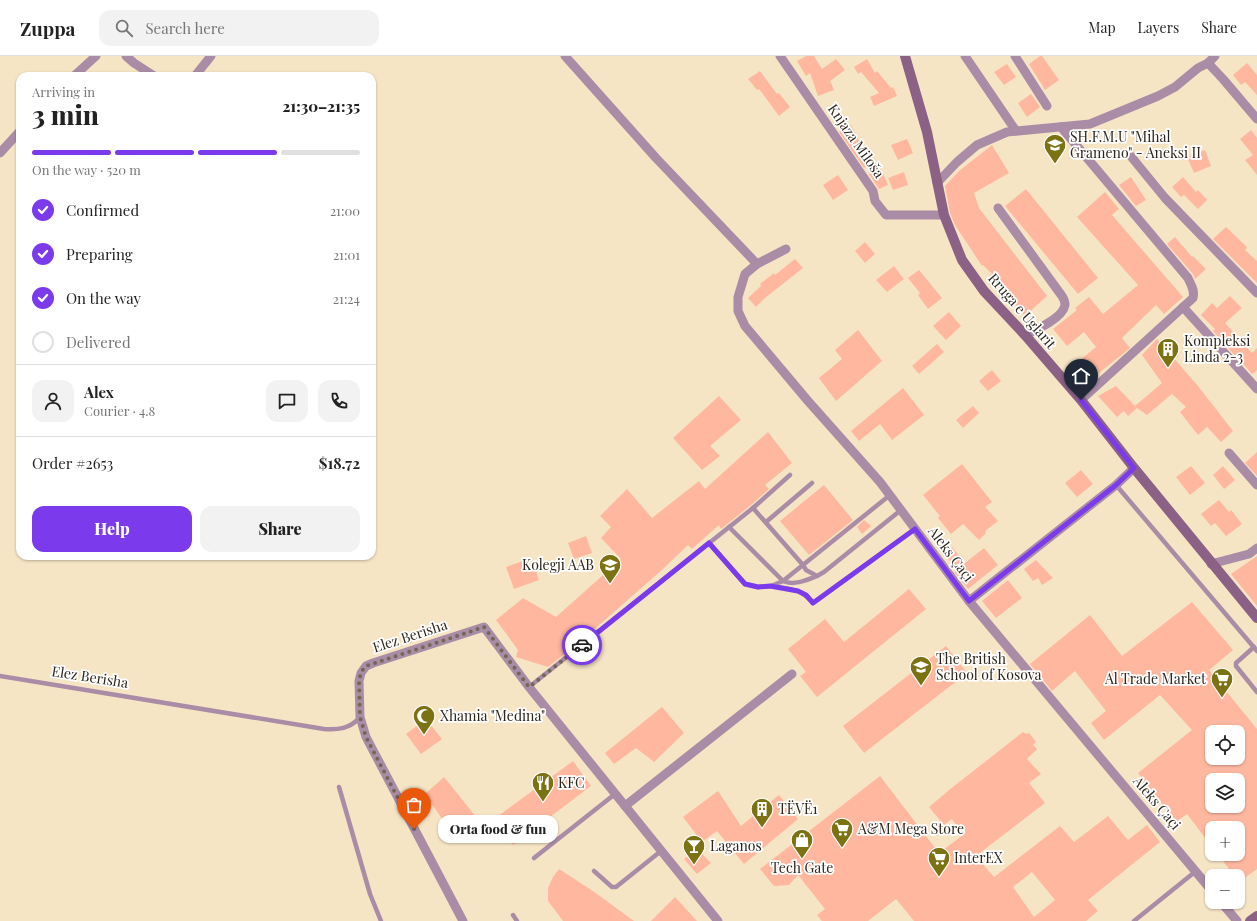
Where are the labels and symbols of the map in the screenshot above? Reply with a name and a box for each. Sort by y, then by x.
street label: Knjaza Miloša [824,100,889,182]
place label: SH.F.M.U "Mihal Grameno" - Aneksi II [1070,127,1201,162]
school or university icon: SH.F.M.U "Mihal Grameno" - Aneksi II [1042,132,1068,165]
street label: Rruga e Uglarit [984,269,1061,353]
place label: Kompleksi Linda 2-3 [1184,331,1250,366]
building icon: Kompleksi Linda 2-3 [1155,336,1181,369]
pin [1064,359,1098,400]
street label: Aleks Çaçi [924,521,978,585]
school or university icon: Kolegji AAB [597,552,623,585]
place label: Kolegji AAB [522,555,594,574]
street label: Elez Berisha [370,615,450,656]
courier [562,625,602,665]
place label: The British School of Kosova [936,649,1042,684]
school or university icon: The British School of Kosova [908,654,934,687]
street label: Elez Berisha [50,661,130,692]
supermarket icon: Al Trade Market [1209,666,1235,699]
place label: Al Trade Market [1104,669,1207,688]
mosque icon: Xhamia "Medina" [411,703,437,736]
place label: Xhamia "Medina" [440,706,545,725]
restaurant icon: KFC [530,770,556,803]
street label: Aleks Çaçi [1129,771,1185,834]
place label: KFC [558,773,585,792]
pin [397,788,431,829]
building icon: TËVË1 [749,796,775,829]
place label: TËVË1 [778,799,818,818]
callout: Orta food & fun [438,815,558,843]
supermarket icon: A&M Mega Store [829,816,855,849]
place label: A&M Mega Store [857,819,964,838]
shop icon: Tech Gate [789,827,815,860]
bar icon: Laganos [681,833,707,866]
place label: Laganos [710,836,762,855]
supermarket icon: InterEX [926,845,952,878]
place label: InterEX [954,848,1003,867]
place label: Tech Gate [771,858,833,877]

